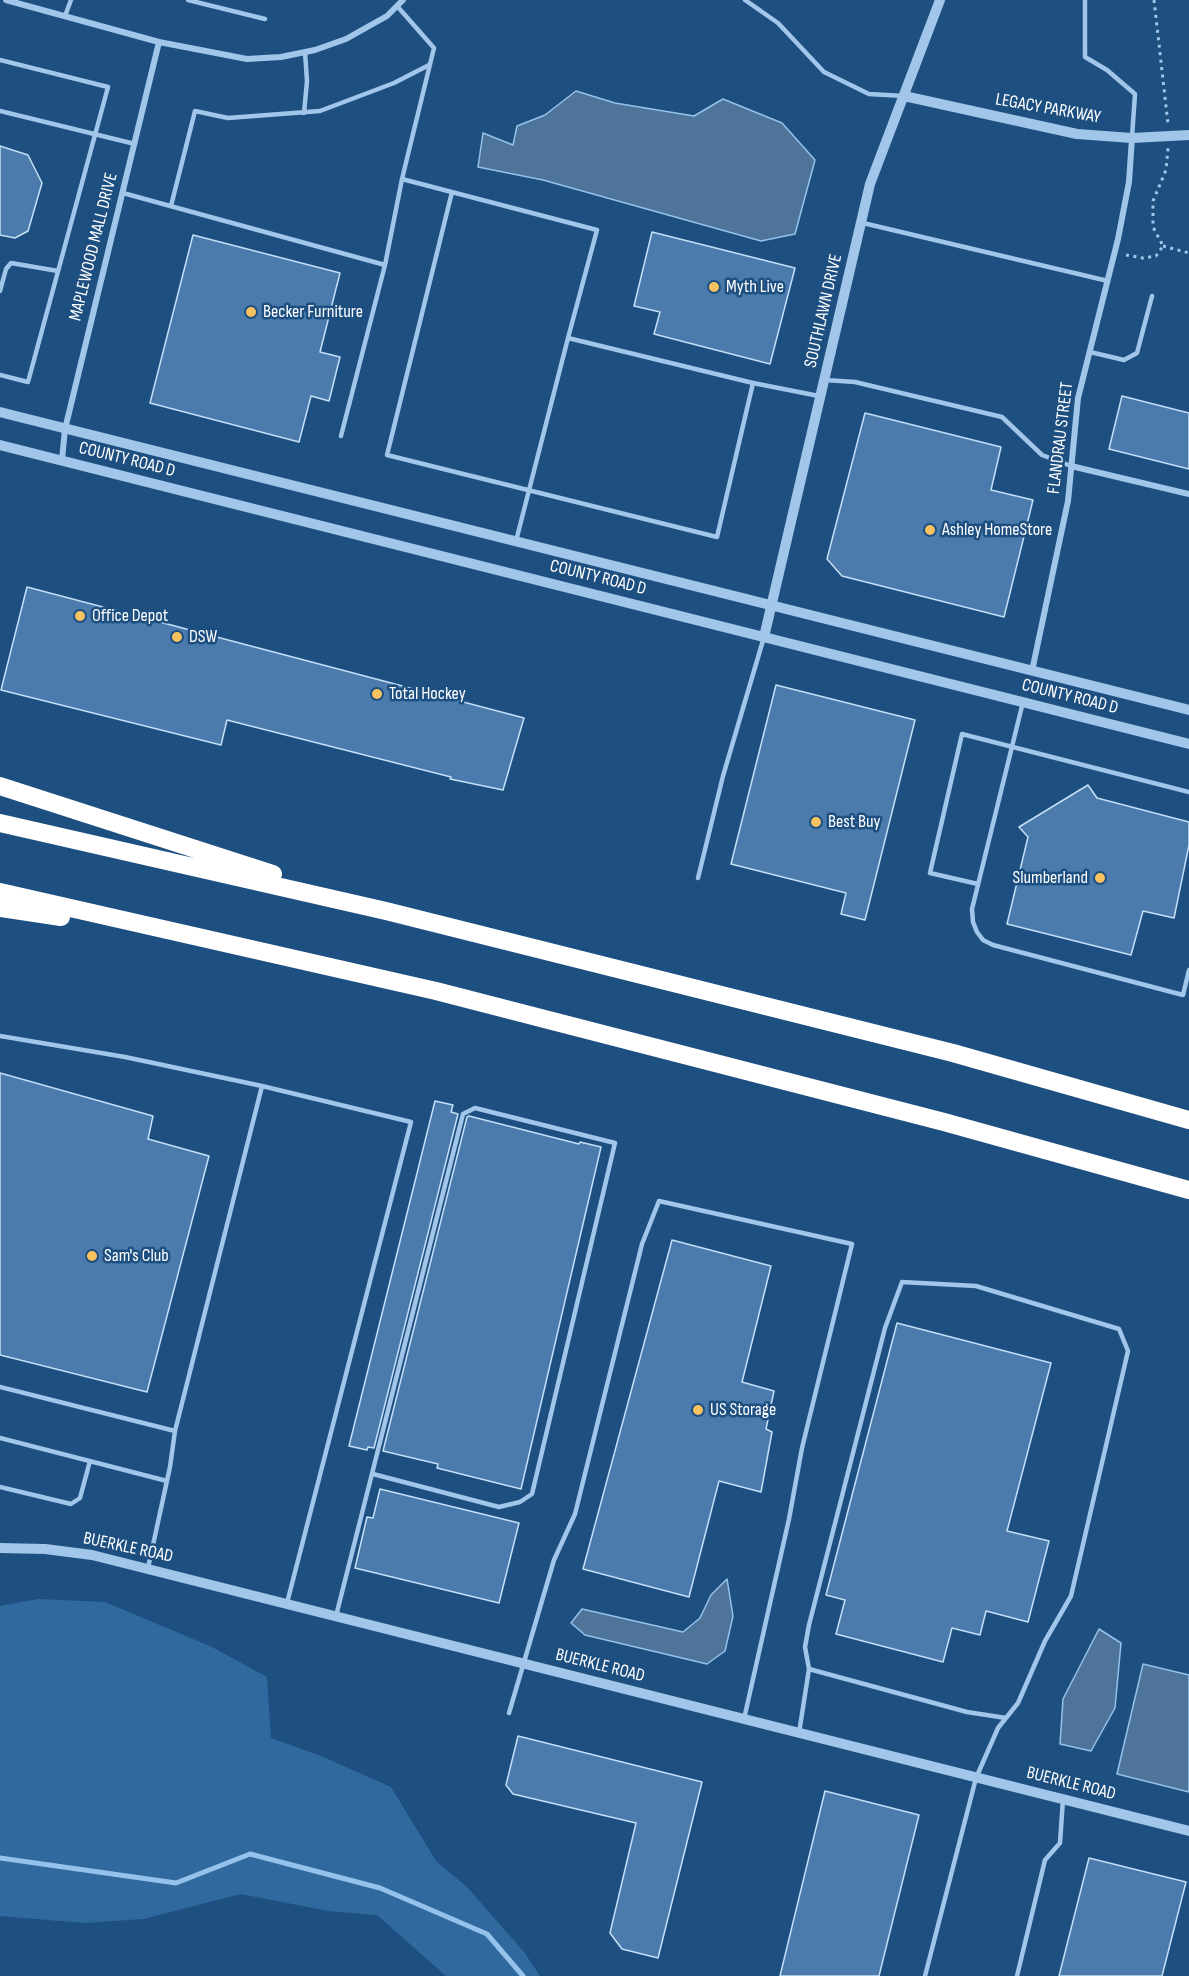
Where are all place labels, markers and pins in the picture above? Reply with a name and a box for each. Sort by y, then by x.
place label: Myth Live [726,276,784,298]
marker: Myth Live [707,280,721,294]
place label: Becker Furniture [263,301,363,323]
marker: Becker Furniture [244,305,258,319]
place label: Ashley HomeStore [942,519,1052,541]
marker: Ashley HomeStore [923,523,937,537]
place label: Office Depot [92,605,168,627]
marker: Office Depot [73,609,87,623]
place label: DSW [189,626,217,648]
marker: DSW [170,630,184,644]
place label: Total Hockey [389,683,466,705]
marker: Total Hockey [370,687,384,701]
place label: Best Buy [828,811,881,833]
marker: Best Buy [809,815,823,829]
place label: Slumberland [1013,867,1088,889]
marker: Slumberland [1093,871,1107,885]
place label: Sam's Club [104,1245,169,1267]
marker: Sam's Club [85,1249,99,1263]
place label: US Storage [710,1399,776,1421]
marker: US Storage [691,1403,705,1417]

